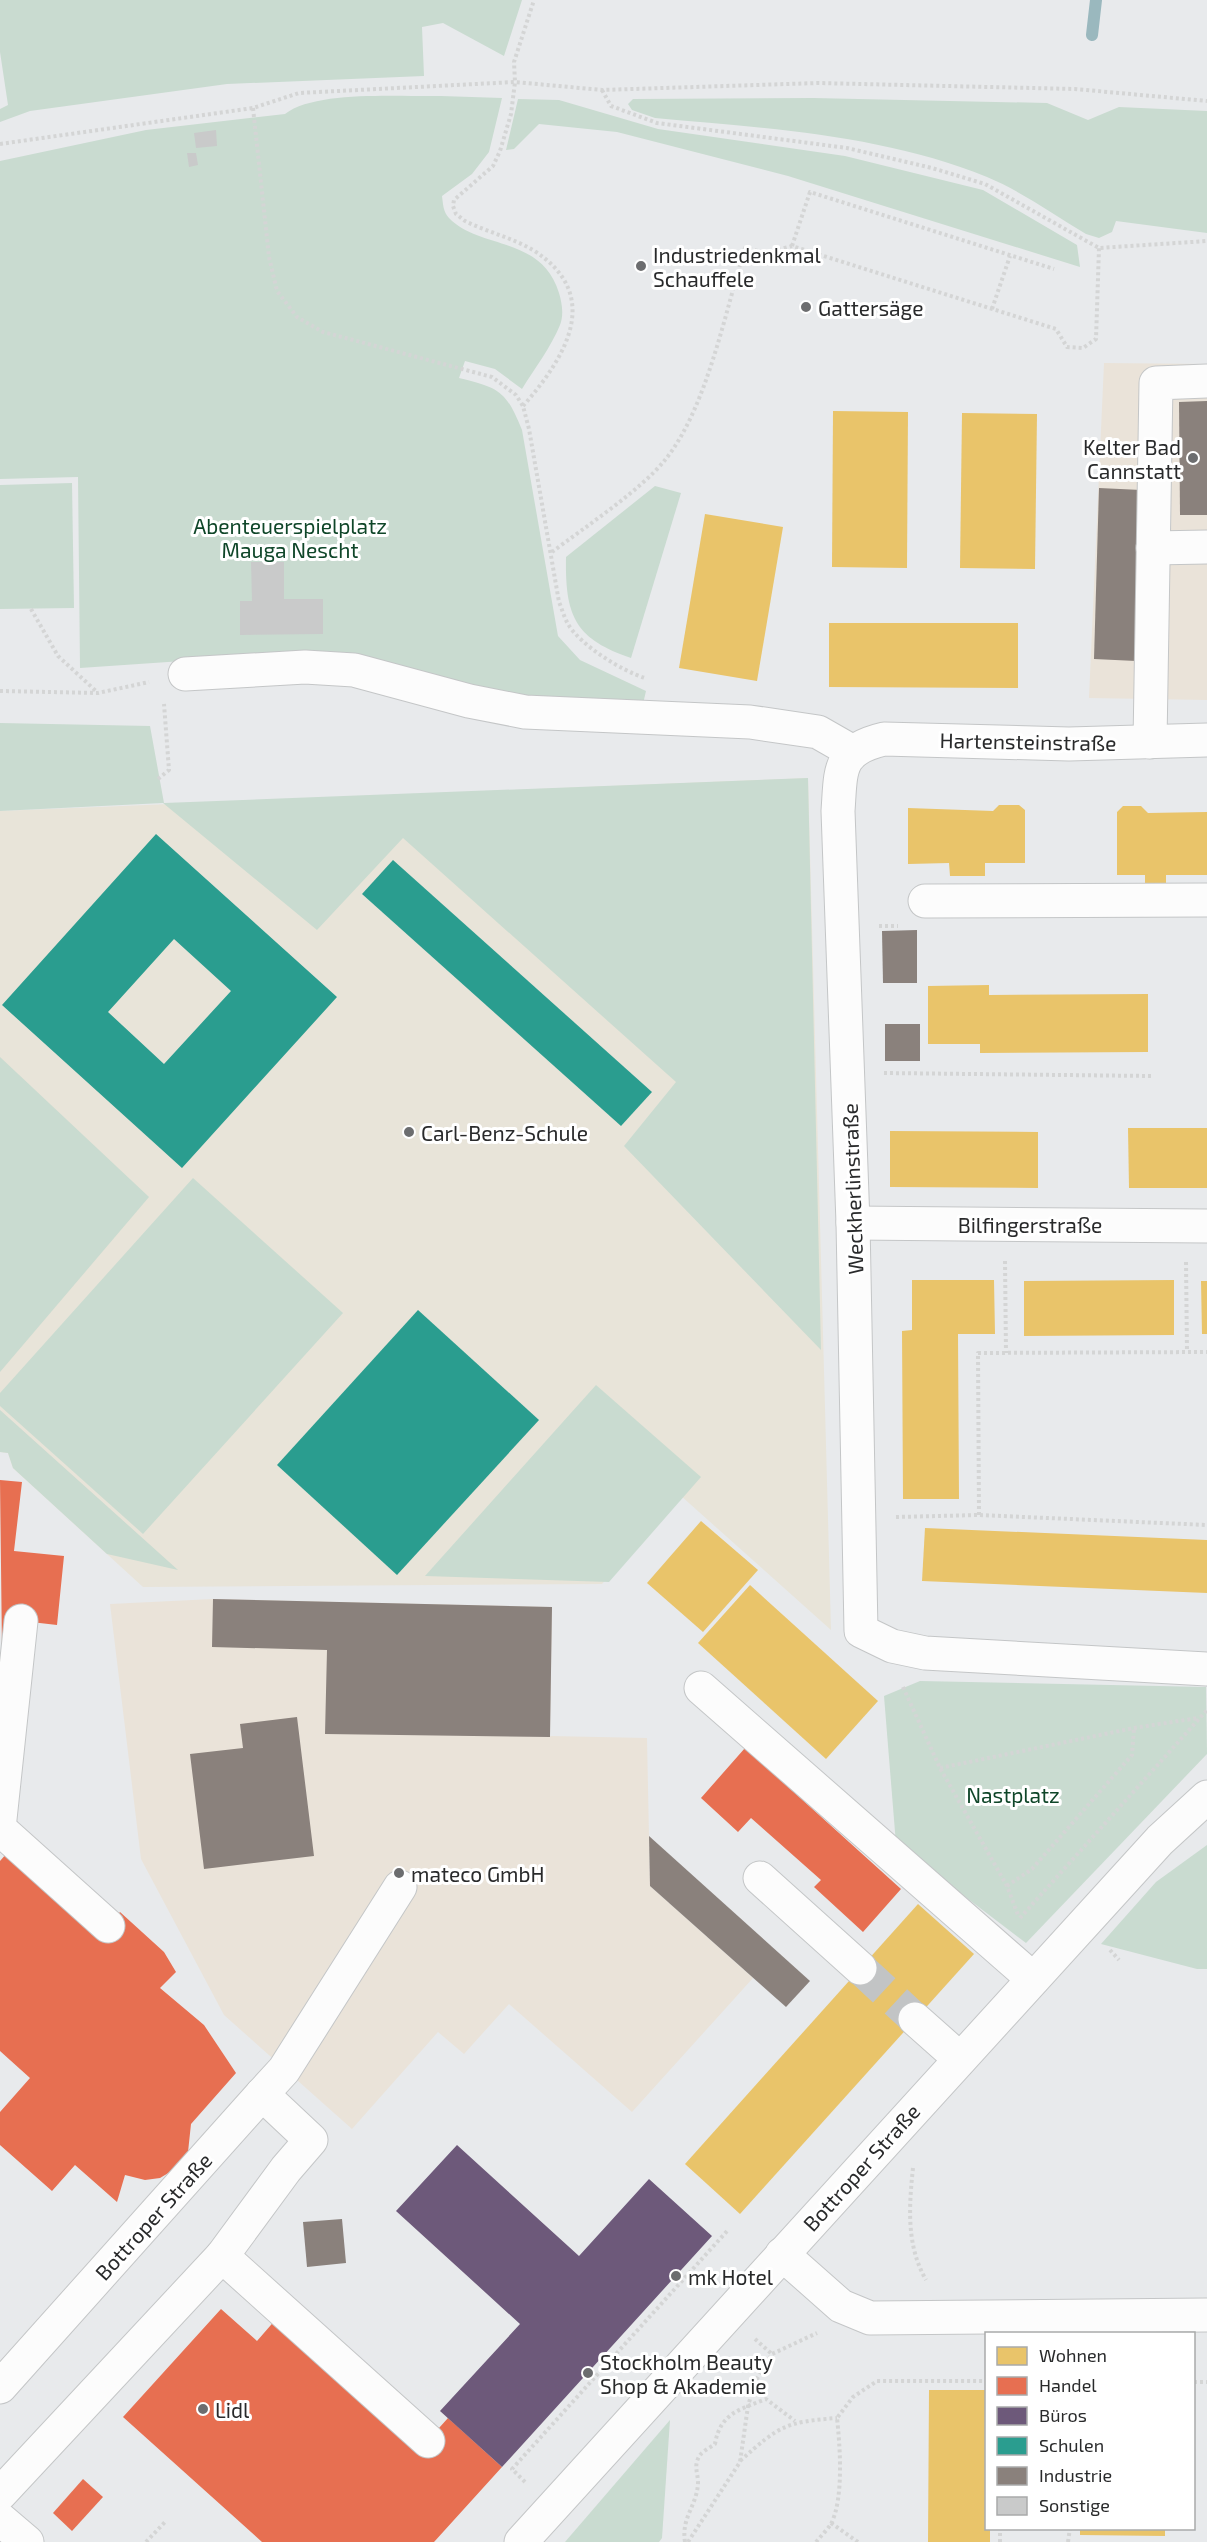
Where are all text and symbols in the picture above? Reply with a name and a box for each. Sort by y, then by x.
place label: Industriedenkmal Schauffele [653,242,821,291]
marker: Industriedenkmal Schauffele [634,259,648,273]
place label: Gattersäge [818,295,924,320]
marker: Gattersäge [799,300,813,314]
place label: Kelter Bad Cannstatt [1083,434,1181,483]
marker: Kelter Bad Cannstatt [1186,451,1200,465]
park label: Abenteuerspielplatz Mauga Nescht [193,513,387,562]
street label: Hartensteinstraße [939,727,1117,755]
street label: Weckherlinstraße [837,1103,867,1275]
place label: Carl-Benz-Schule [421,1120,588,1145]
marker: Carl-Benz-Schule [402,1125,416,1139]
street label: Bilfingerstraße [958,1212,1102,1237]
park label: Nastplatz [966,1782,1060,1807]
place label: mateco GmbH [411,1861,545,1886]
marker: mateco GmbH [392,1866,406,1880]
street label: Bottroper Straße [797,2098,925,2236]
street label: Bottroper Straße [89,2147,217,2285]
place label: mk Hotel [688,2264,774,2289]
marker: mk Hotel [669,2269,683,2283]
legend [985,2332,1195,2530]
text: Wohnen [1039,2344,1107,2366]
place label: Stockholm Beauty Shop & Akademie [600,2349,773,2398]
marker: Stockholm Beauty Shop & Akademie [581,2366,595,2380]
text: Handel [1039,2374,1097,2396]
place label: Lidl [215,2397,250,2422]
marker: Lidl [196,2402,210,2416]
text: Büros [1039,2404,1087,2426]
text: Schulen [1039,2434,1104,2456]
text: Industrie [1039,2464,1112,2486]
text: Sonstige [1039,2494,1110,2516]

